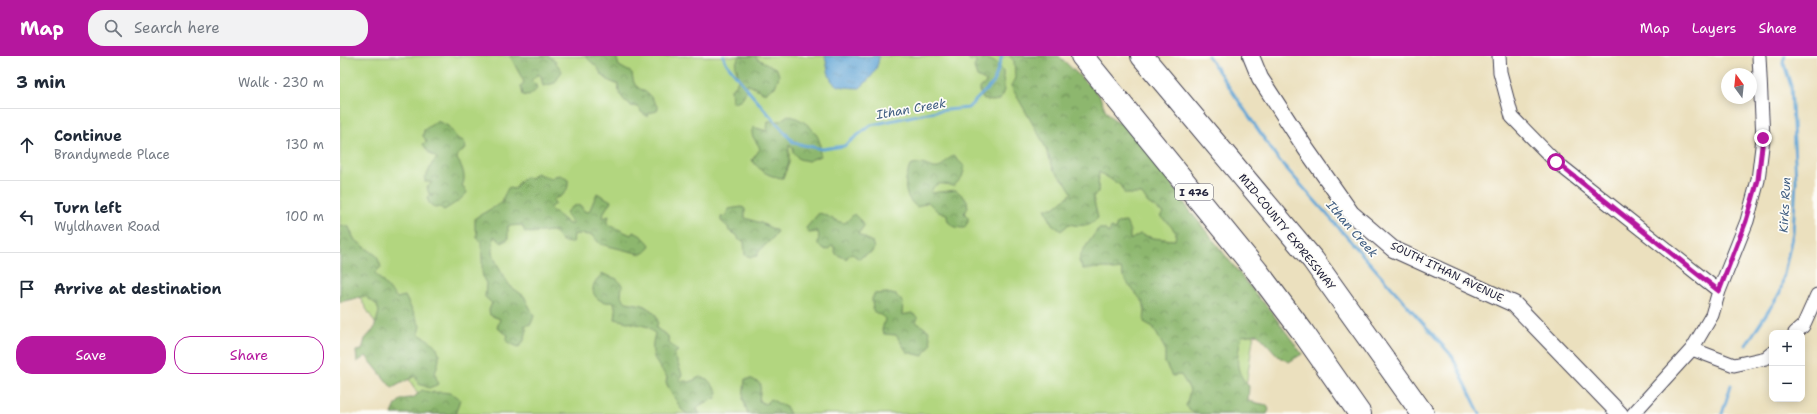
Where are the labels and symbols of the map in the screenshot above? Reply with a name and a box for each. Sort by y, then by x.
north arrow [1721,68,1757,104]
water label: Ithan Creek [874,95,947,123]
route end [1754,129,1772,147]
route start [1547,153,1565,171]
street label: MID-COUNTY EXPRESSWAY [1235,170,1339,294]
water label: Kirks Run [1776,177,1794,233]
road number: I 476 [1175,184,1213,200]
water label: Ithan Creek [1322,196,1381,261]
street label: SOUTH ITHAN AVENUE [1388,238,1506,306]

